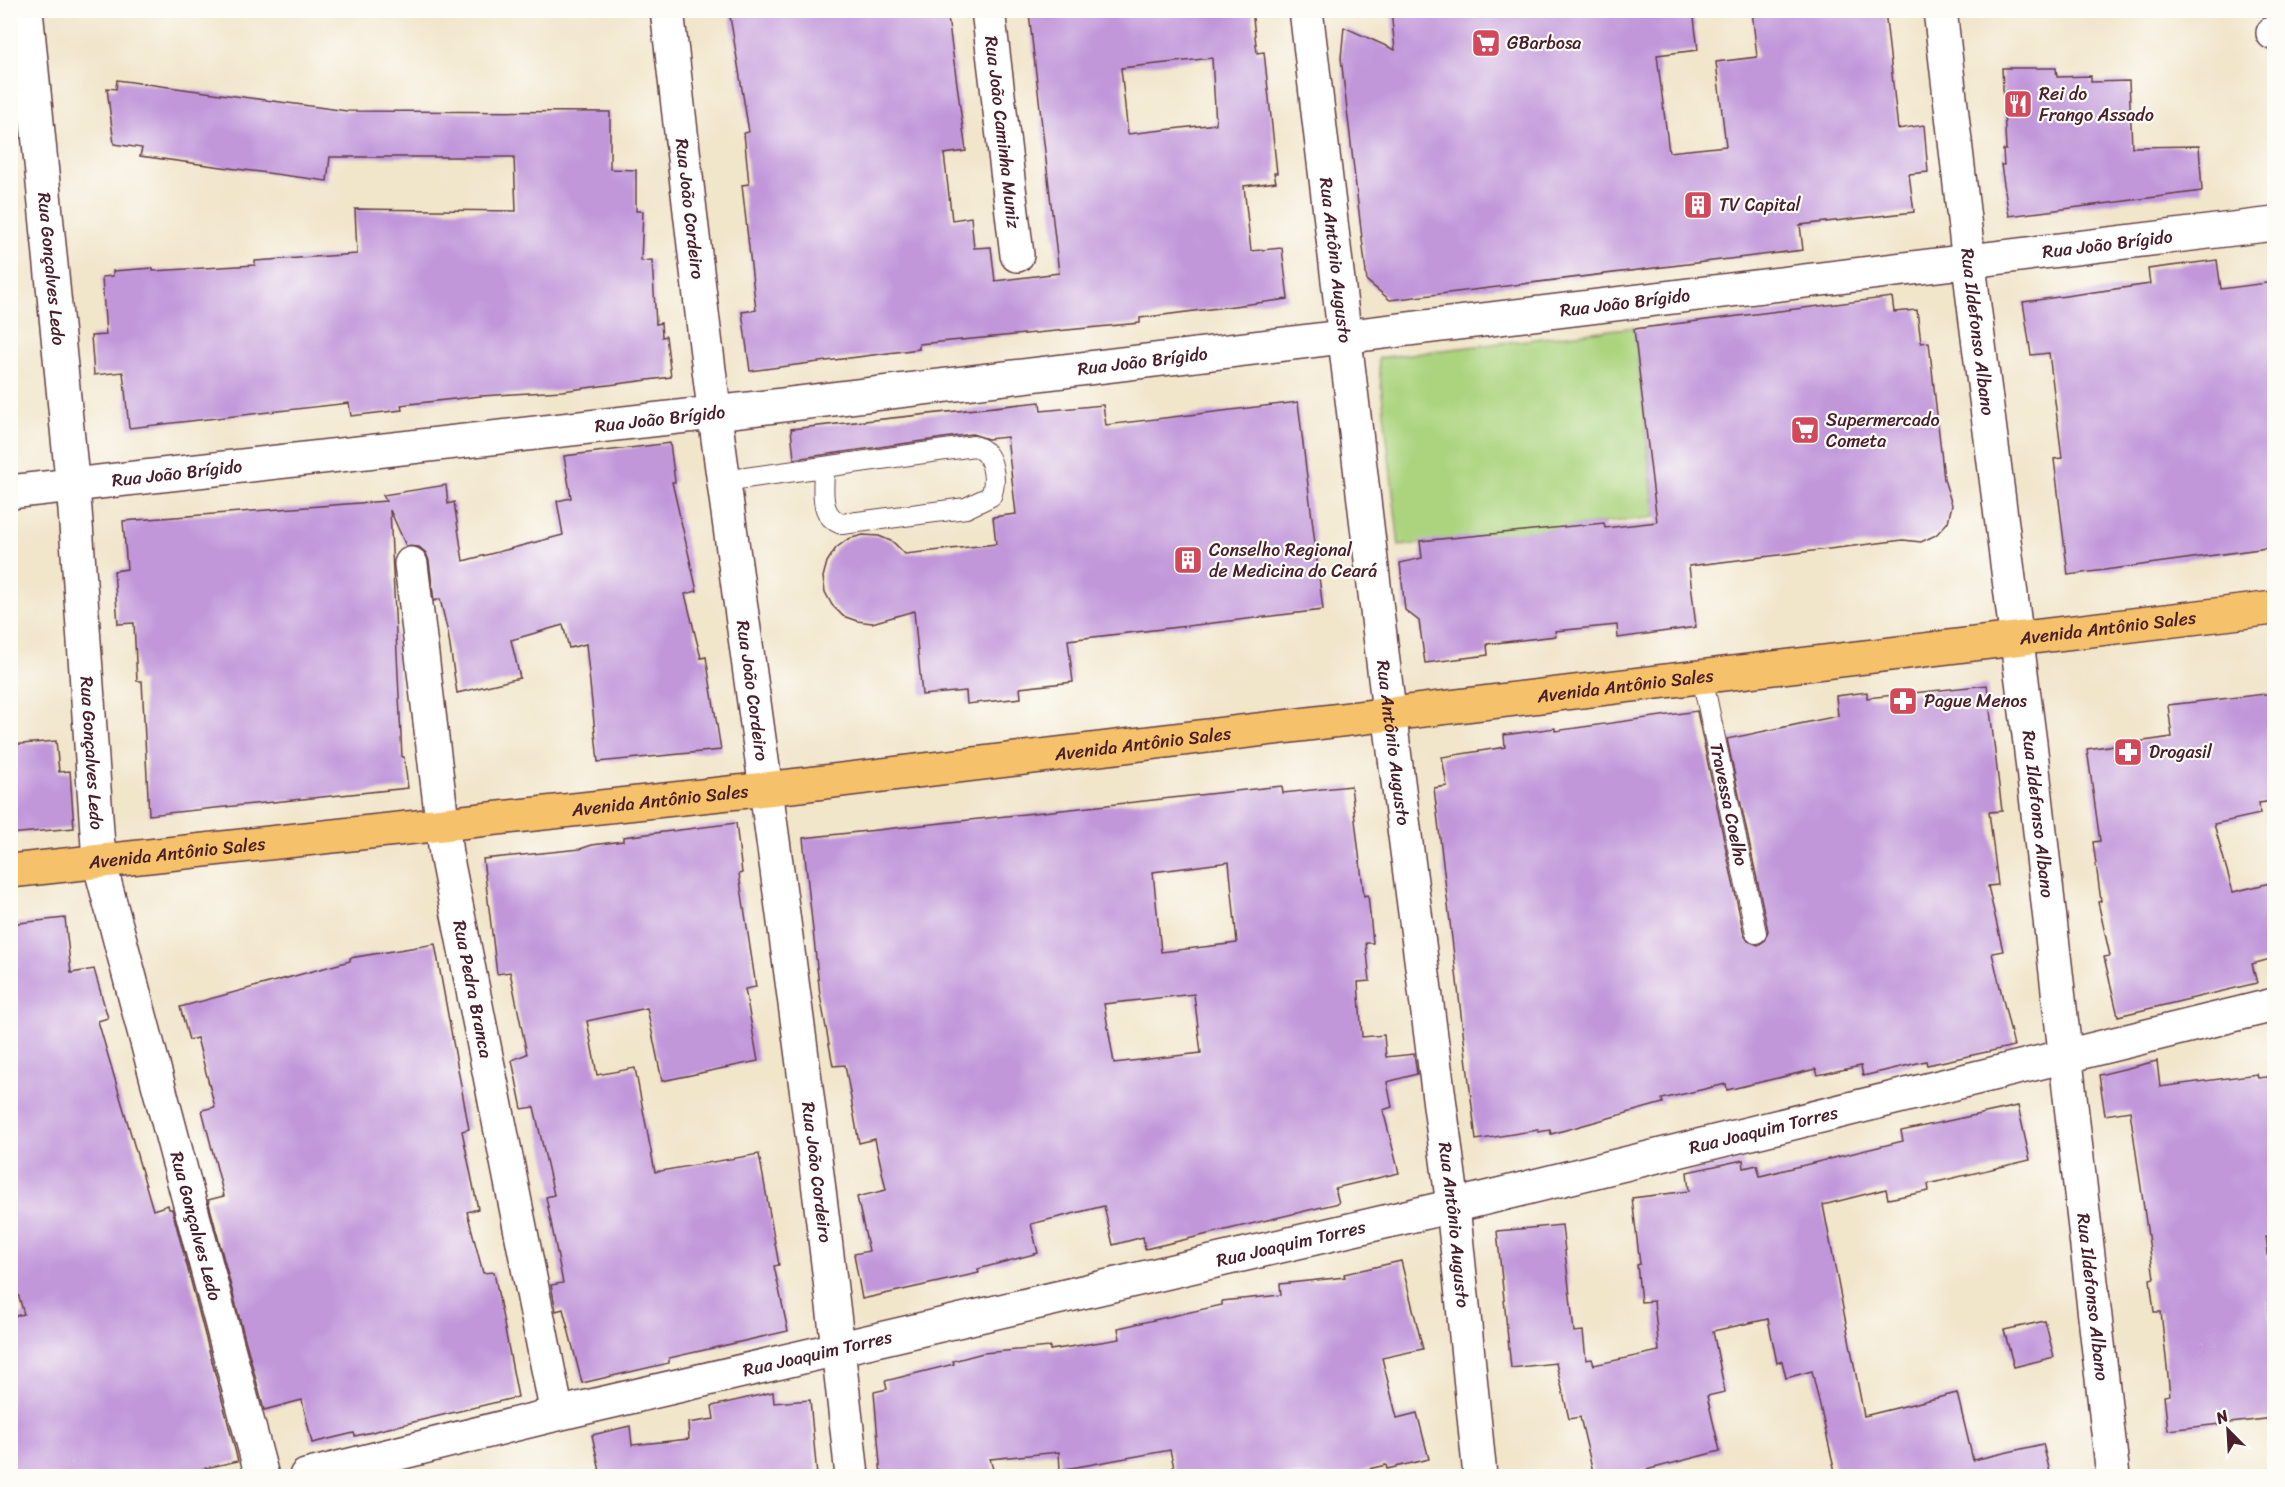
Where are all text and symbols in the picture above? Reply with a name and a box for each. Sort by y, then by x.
supermarket icon: GBarbosa [1470,27,1502,59]
place label: GBarbosa [1507,27,1581,59]
street label: Rua João Caminha Muniz [975,34,1030,231]
place label: Rei do Frango Assado [2039,78,2154,131]
restaurant icon: Rei do Frango Assado [2002,88,2034,120]
street label: Rua João Cordeiro [666,137,714,281]
street label: Rua Antônio Augusto [1310,176,1361,345]
building icon: TV Capital [1682,189,1714,221]
place label: TV Capital [1719,189,1802,221]
street label: Rua Gonçalves Ledo [28,191,75,347]
street label: Rua João Brígido [2040,220,2174,268]
street label: Rua Ildefonso Albano [1951,246,2004,417]
street label: Rua João Brígido [1558,279,1692,327]
street label: Rua João Brígido [1076,338,1209,385]
street label: Rua João Brígido [593,396,727,442]
place label: Supermercado Cometa [1826,404,1940,457]
supermarket icon: Supermercado Cometa [1789,414,1821,446]
street label: Rua João Brígido [110,450,244,496]
place label: Conselho Regional de Medicina do Ceará [1209,534,1377,587]
building icon: Conselho Regional de Medicina do Ceará [1172,544,1204,576]
street label: Avenida Antônio Sales [2017,601,2199,655]
street label: Rua João Cordeiro [727,618,778,763]
street label: Rua Antônio Augusto [1367,658,1420,827]
street label: Avenida Antônio Sales [1534,659,1716,712]
street label: Rua Gonçalves Ledo [70,675,113,831]
pharmacy icon: Pague Menos [1887,685,1919,717]
place label: Pague Menos [1924,685,2028,717]
street label: Avenida Antônio Sales [1052,717,1234,770]
street label: Rua Ildefonso Albano [2013,728,2063,899]
pharmacy icon: Drogasil [2112,736,2144,768]
place label: Drogasil [2149,736,2213,768]
street label: Travessa Coelho [1700,740,1757,869]
street label: Avenida Antônio Sales [569,775,751,826]
street label: Avenida Antônio Sales [86,827,268,878]
street label: Rua Pedra Branca [444,918,502,1061]
street label: Rua Joaquim Torres [1686,1096,1842,1164]
street label: Rua João Cordeiro [792,1100,841,1245]
street label: Rua Antônio Augusto [1429,1140,1479,1309]
street label: Rua Gonçalves Ledo [161,1148,231,1305]
street label: Rua Joaquim Torres [1213,1211,1370,1276]
street label: Rua Ildefonso Albano [2067,1212,2118,1382]
street label: Rua Joaquim Torres [740,1321,896,1386]
north arrow [2198,1400,2258,1460]
text: N [2210,1401,2234,1433]

